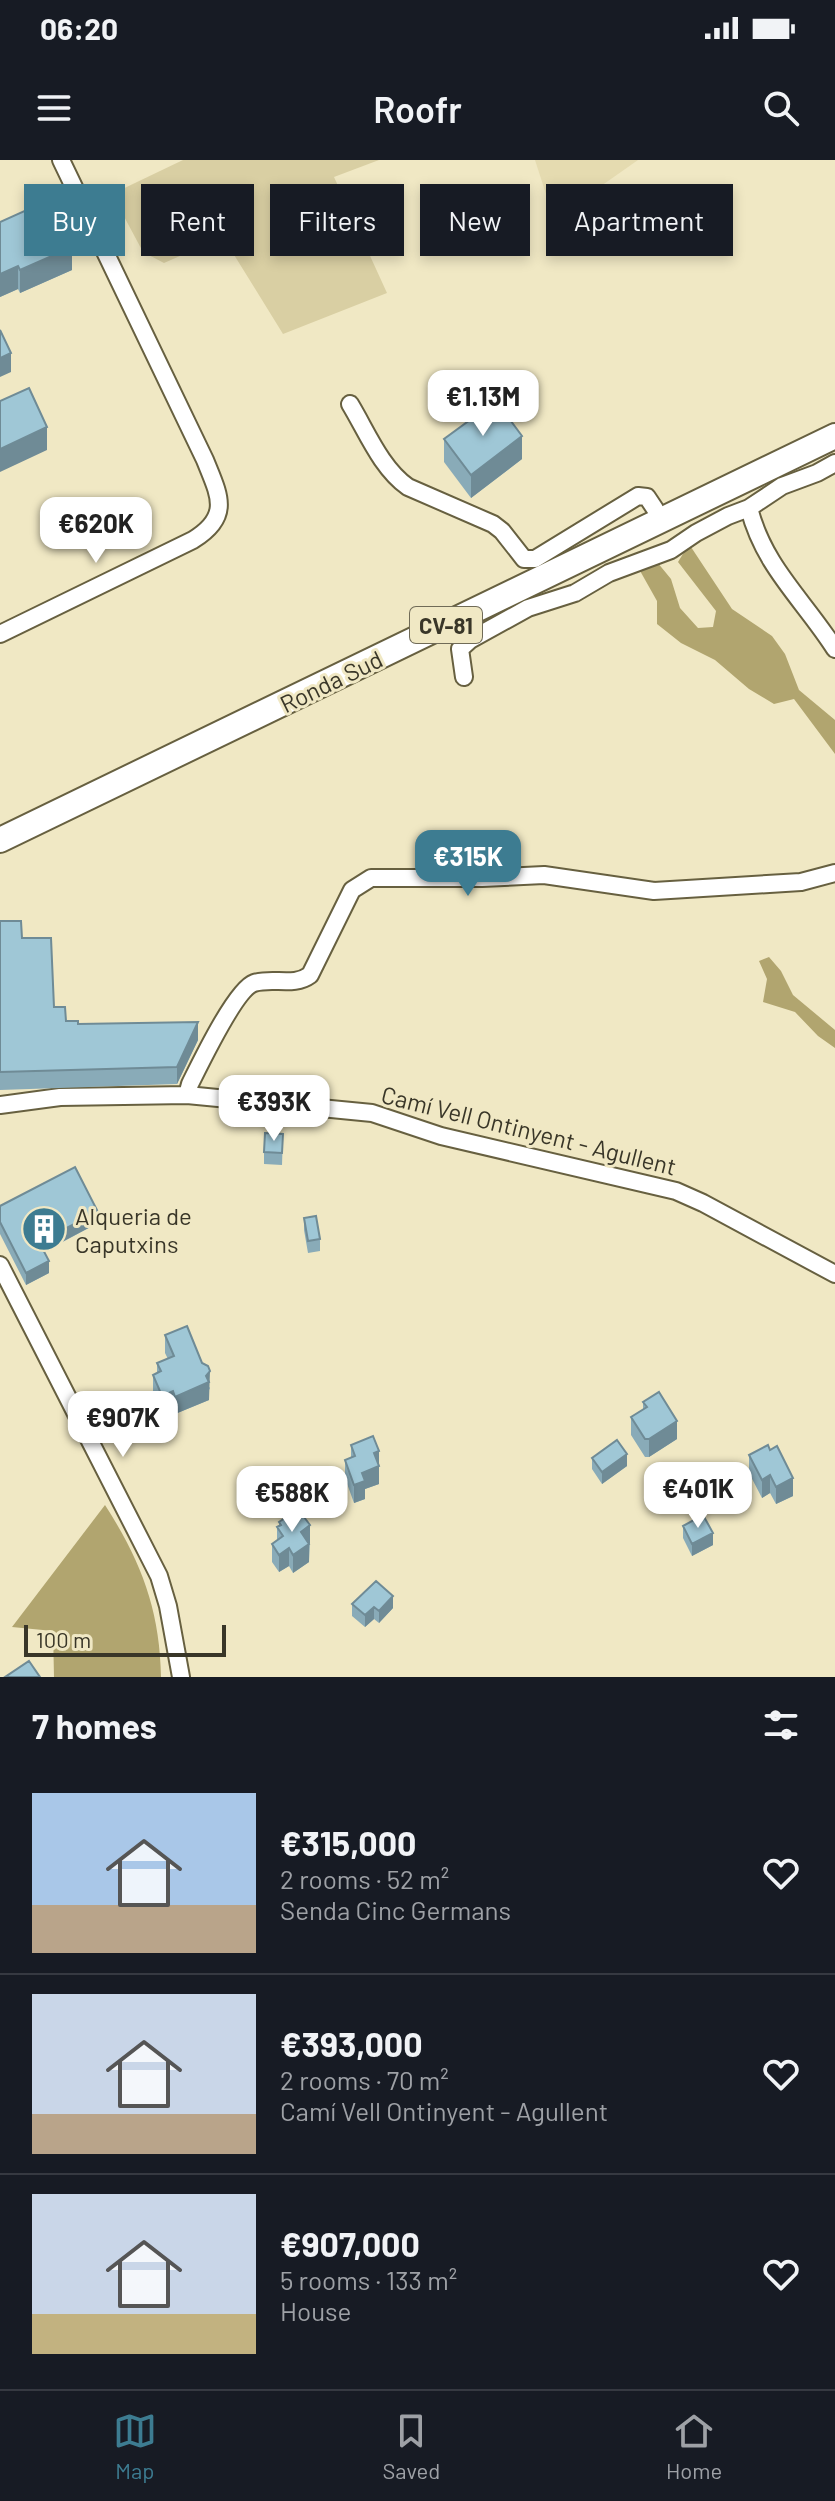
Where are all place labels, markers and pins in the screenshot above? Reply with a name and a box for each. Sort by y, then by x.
pin: €1.13M [418,370,548,438]
pin: €620K [40,497,152,565]
pin: €315K [412,830,524,898]
pin: €393K [218,1075,330,1143]
place label: Alqueria de Caputxins [75,1201,192,1258]
building icon: Alqueria de Caputxins [20,1205,68,1253]
pin: €907K [67,1391,179,1459]
pin: €401K [642,1462,754,1530]
pin: €588K [236,1466,348,1534]

